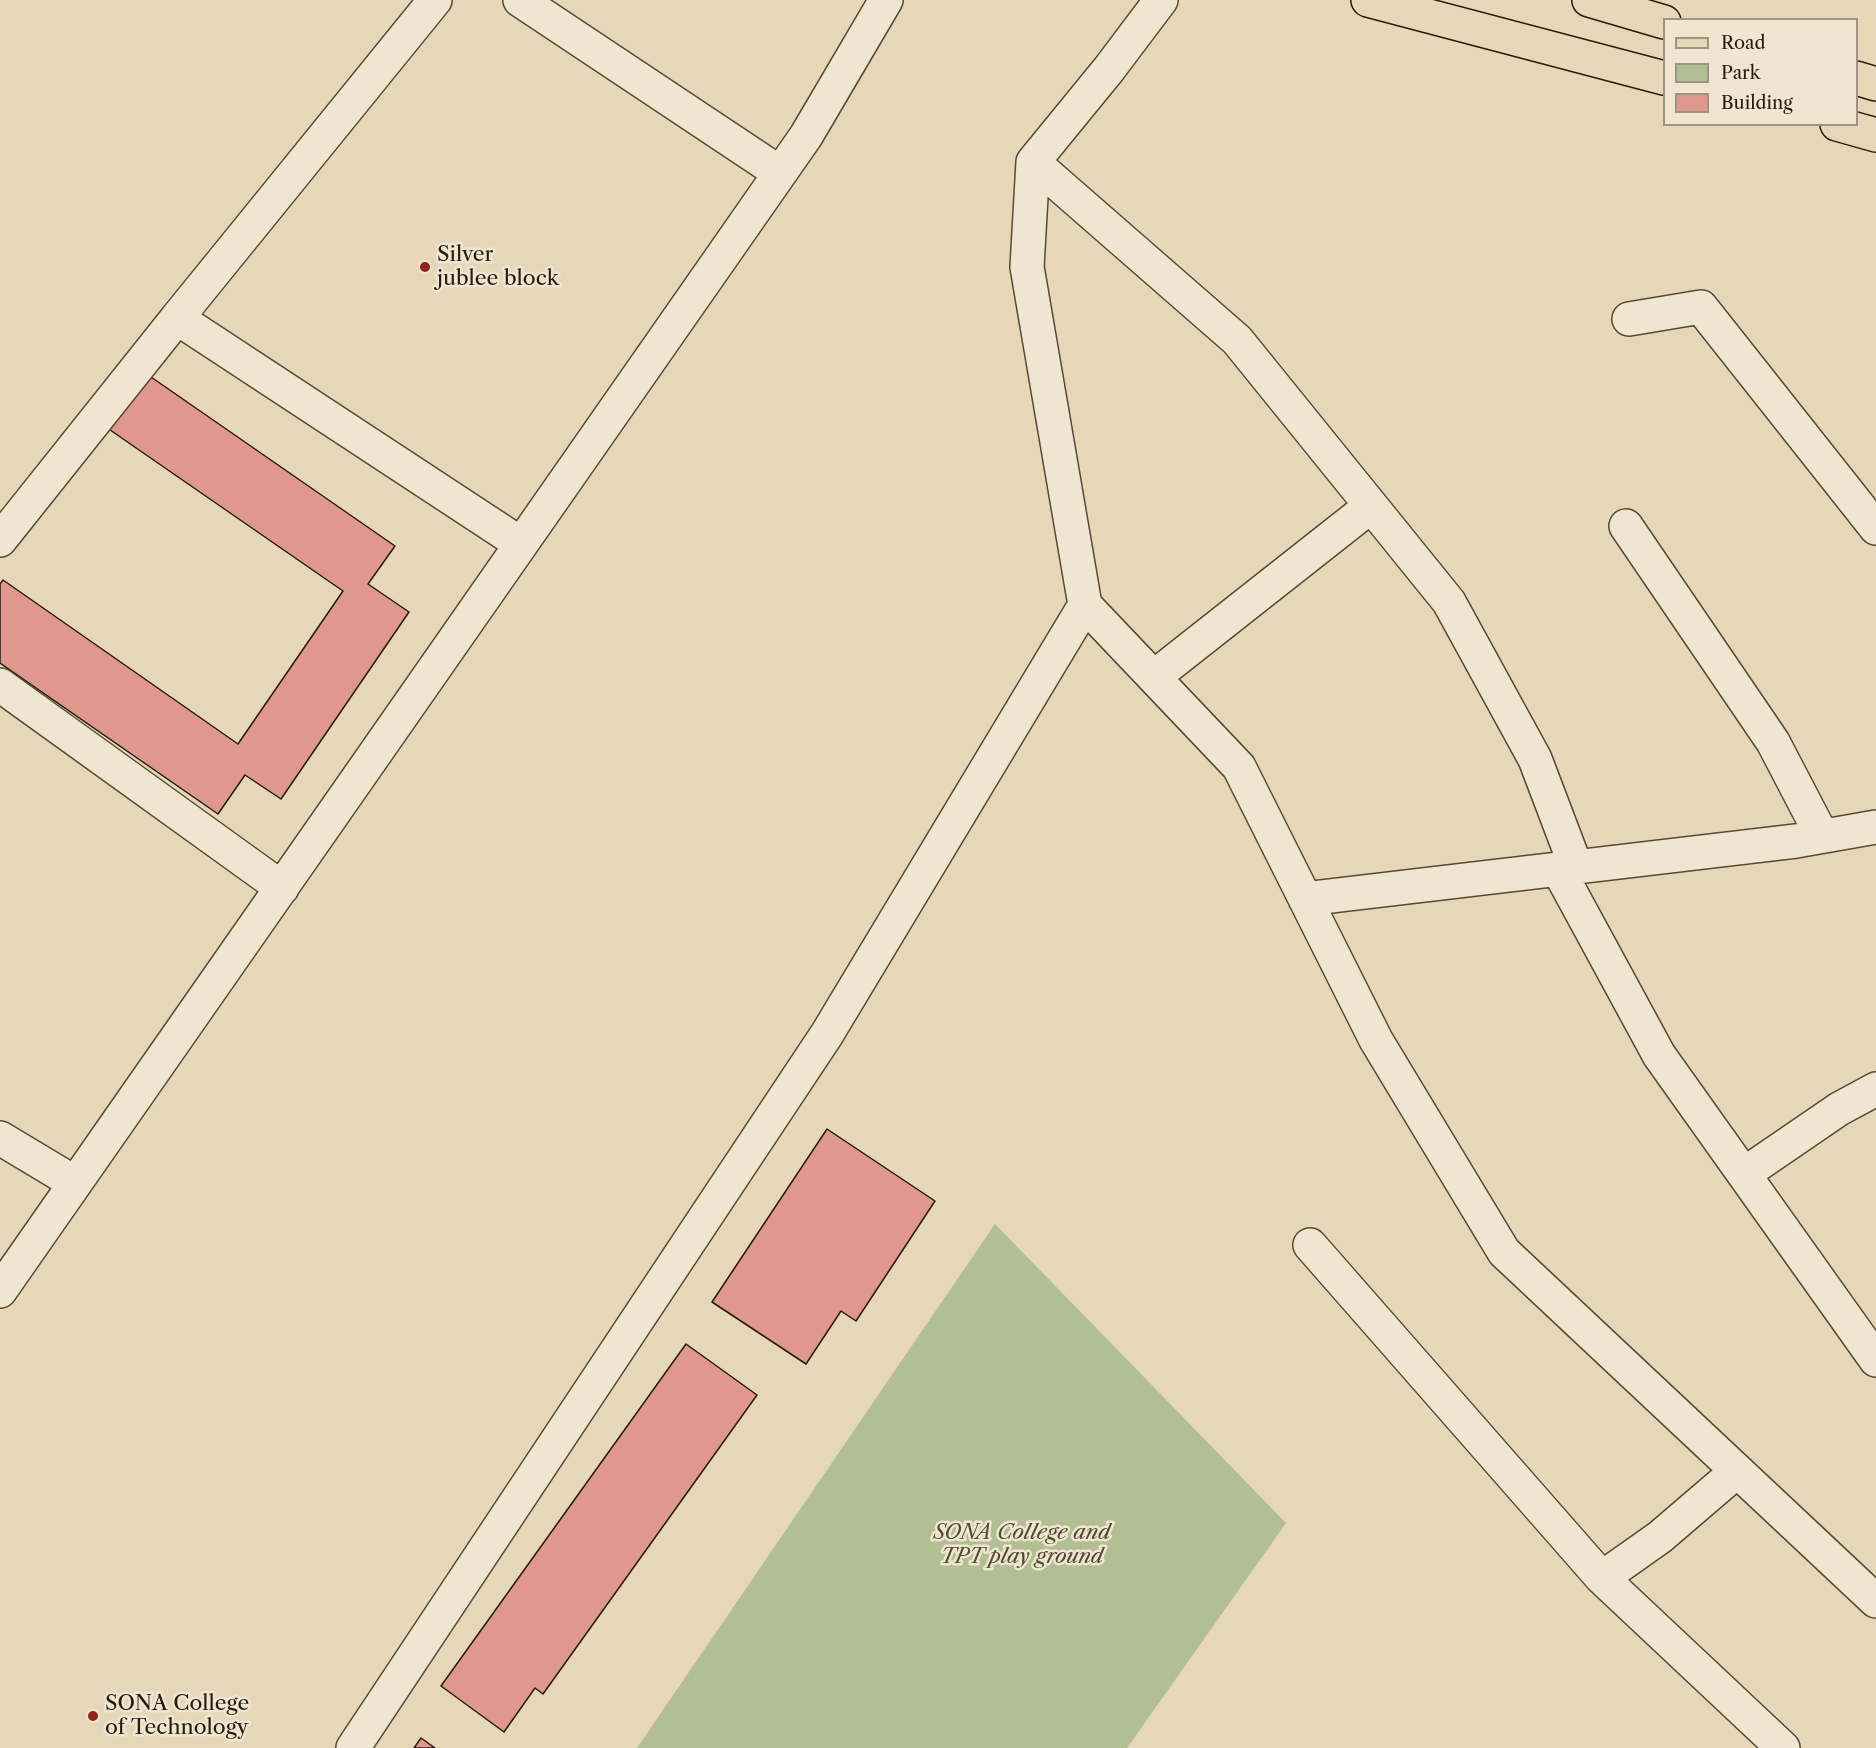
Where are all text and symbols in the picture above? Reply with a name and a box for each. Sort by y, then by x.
legend [1663,18,1858,126]
text: Road [1721,32,1766,54]
text: Park [1721,62,1760,84]
text: Building [1721,92,1793,114]
place label: Silver jublee block [437,242,559,292]
marker: Silver jublee block [418,260,432,274]
park label: SONA College and TPT play ground [933,1520,1111,1570]
place label: SONA College of Technology [105,1691,249,1741]
marker: SONA College of Technology [86,1709,100,1723]

